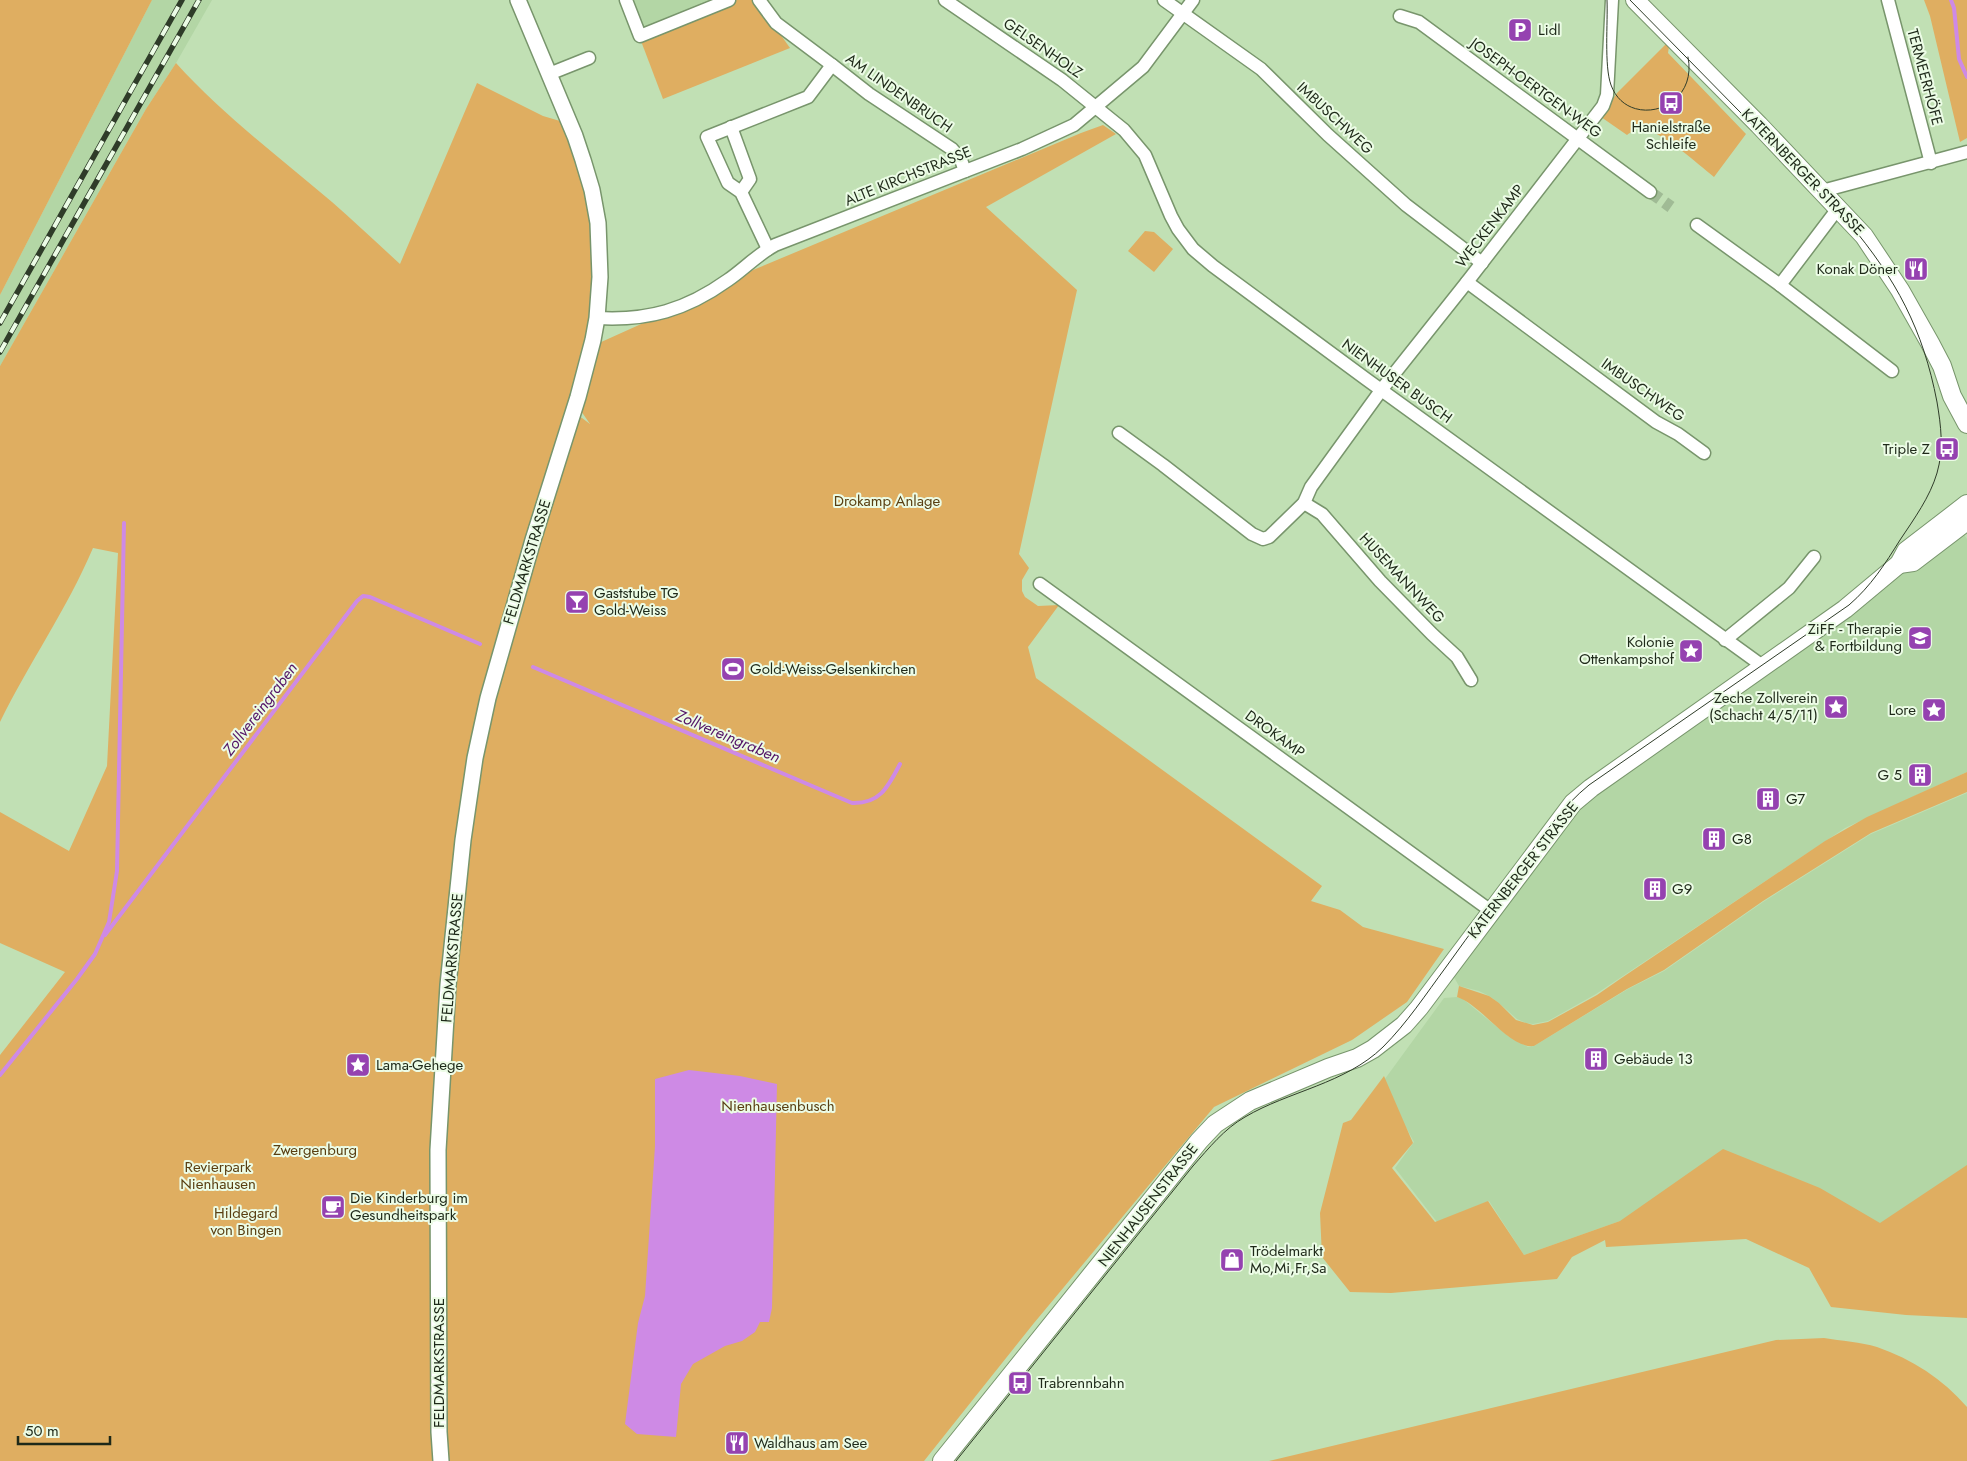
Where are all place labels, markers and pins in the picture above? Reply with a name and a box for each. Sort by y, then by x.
parking icon: Lidl [1507,17,1533,43]
place label: Lidl [1538,19,1561,41]
bus stop icon: Hanielstraße Schleife [1658,90,1684,116]
place label: Hanielstraße Schleife [1631,116,1711,155]
restaurant icon: Konak Döner [1903,256,1929,282]
place label: Konak Döner [1816,258,1899,280]
bus stop icon: Triple Z [1934,436,1960,462]
place label: Triple Z [1883,438,1930,460]
place label: Gaststube TG Gold-Weiss [594,582,679,621]
bar icon: Gaststube TG Gold-Weiss [564,589,590,615]
place label: ZiFF - Therapie & Fortbildung [1808,618,1902,657]
school or university icon: ZiFF - Therapie & Fortbildung [1907,625,1933,651]
place label: Kolonie Ottenkampshof [1579,631,1675,670]
place icon: Kolonie Ottenkampshof [1678,638,1704,664]
sports icon: Gold-Weiss-Gelsenkirchen [720,656,746,682]
place label: Gold-Weiss-Gelsenkirchen [750,658,916,680]
place label: Zeche Zollverein (Schacht 4/5/11) [1709,687,1818,726]
place icon: Zeche Zollverein (Schacht 4/5/11) [1823,694,1849,720]
place icon: Lore [1921,697,1947,723]
place label: Lore [1888,699,1916,721]
building icon: G 5 [1907,762,1933,788]
place label: G 5 [1877,764,1902,786]
building icon: G7 [1755,786,1781,812]
place label: G7 [1786,788,1805,810]
building icon: G8 [1701,826,1727,852]
place label: G8 [1732,828,1752,850]
building icon: G9 [1642,876,1668,902]
place label: G9 [1672,878,1692,900]
building icon: Gebäude 13 [1583,1046,1609,1072]
place label: Gebäude 13 [1614,1048,1693,1070]
place icon: Lama-Gehege [345,1052,371,1078]
place label: Lama-Gehege [376,1054,464,1076]
place label: Die Kinderburg im Gesundheitspark [350,1187,468,1226]
cafe icon: Die Kinderburg im Gesundheitspark [320,1194,346,1220]
place label: Trödelmarkt Mo,Mi,Fr,Sa [1250,1240,1326,1279]
shop icon: Trödelmarkt Mo,Mi,Fr,Sa [1219,1247,1245,1273]
bus stop icon: Trabrennbahn [1007,1370,1033,1396]
place label: Trabrennbahn [1038,1372,1125,1394]
restaurant icon: Waldhaus am See [724,1430,750,1456]
place label: Waldhaus am See [754,1432,867,1454]

